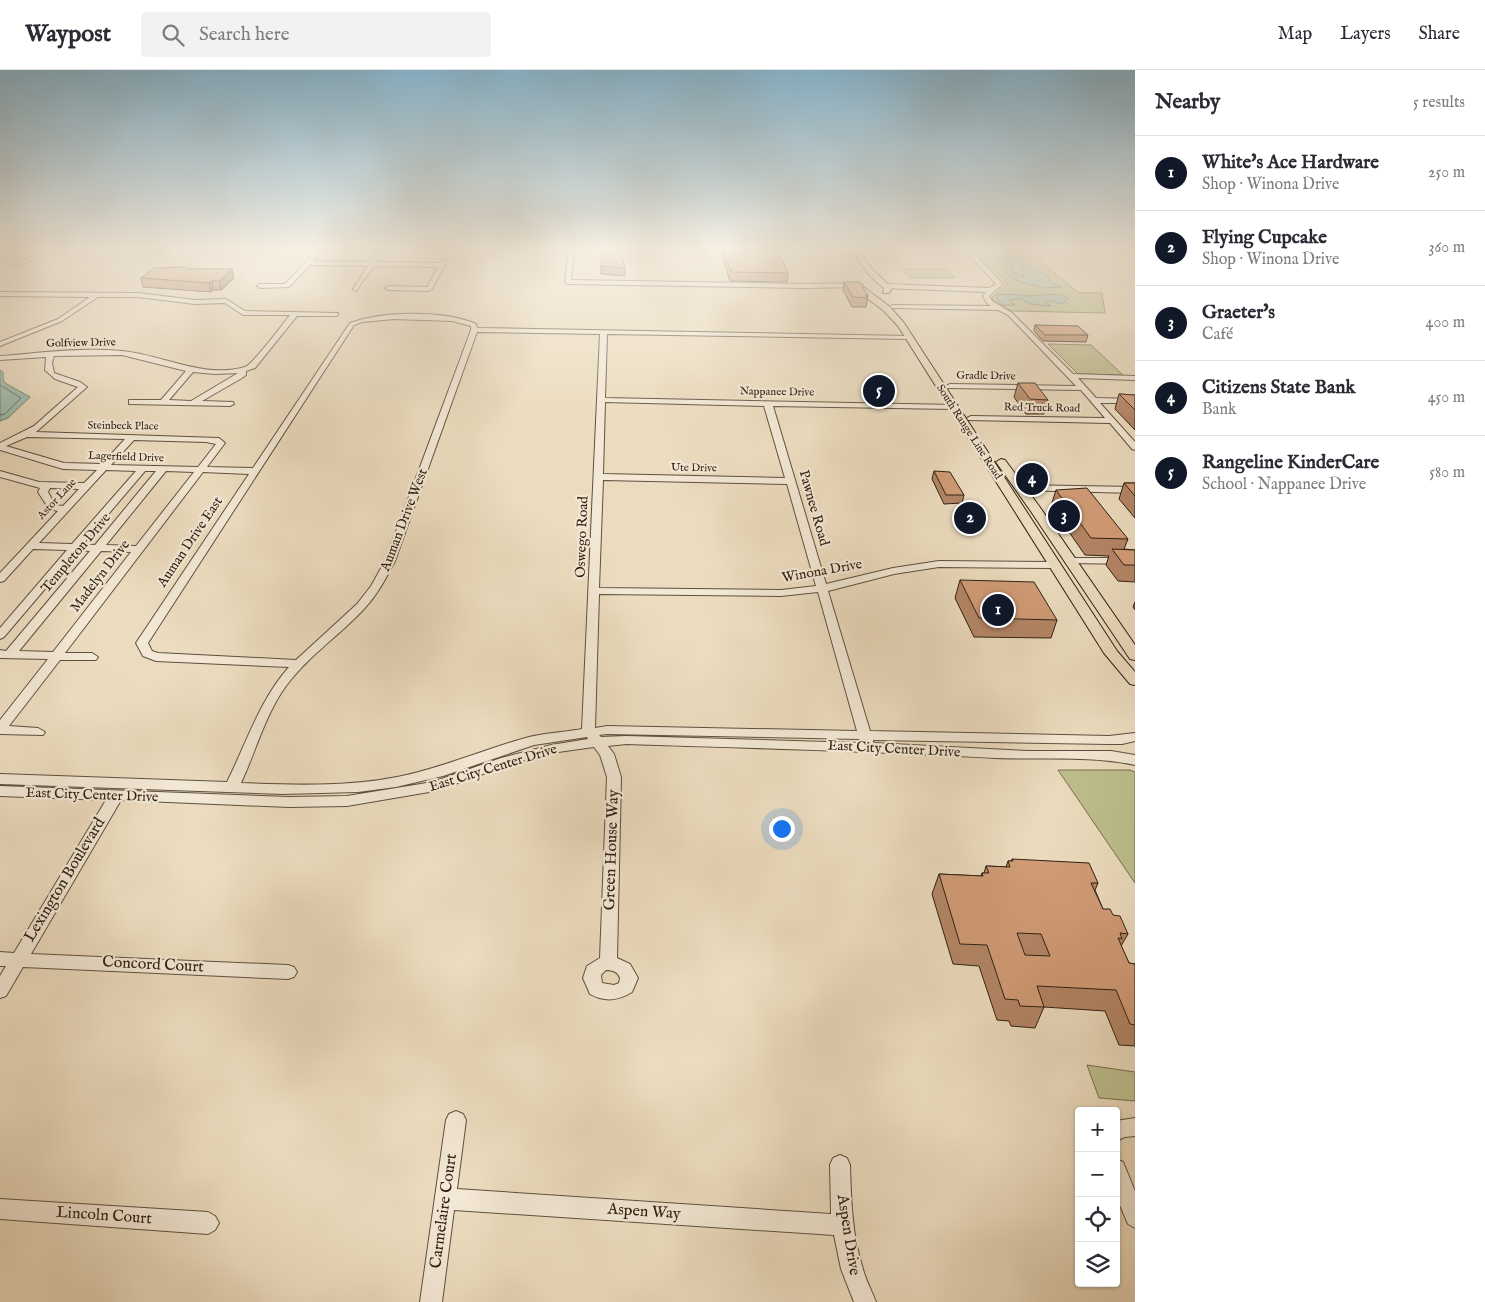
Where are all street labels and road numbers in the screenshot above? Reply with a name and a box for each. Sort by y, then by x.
street label: Golfview Drive [46,335,116,351]
street label: Gradle Drive [956,368,1016,384]
street label: South Range Line Road [933,382,1005,482]
street label: Nappanee Drive [740,384,814,400]
street label: Red Truck Road [1004,400,1080,416]
street label: Steinbeck Place [87,418,159,434]
street label: Lagerfield Drive [88,449,164,465]
street label: Ute Drive [671,461,717,475]
street label: Auman Drive West [376,466,432,575]
street label: Pawnee Road [795,468,834,549]
street label: Astor Lane [34,476,79,523]
street label: Auman Drive East [153,493,227,591]
street label: Oswego Road [572,495,592,578]
street label: Templeton Drive [37,509,115,597]
street label: Madelyn Drive [66,536,134,616]
street label: Winona Drive [780,555,864,587]
street label: East City Center Drive [827,737,961,761]
street label: East City Center Drive [427,740,560,796]
street label: East City Center Drive [25,784,159,806]
street label: Green House Way [600,789,624,911]
street label: Lexington Boulevard [20,814,110,946]
street label: Concord Court [102,952,205,978]
street label: Carmelaire Court [426,1152,462,1270]
street label: Aspen Drive [832,1192,864,1277]
street label: Aspen Way [606,1199,681,1225]
street label: Lincoln Court [56,1203,153,1229]

